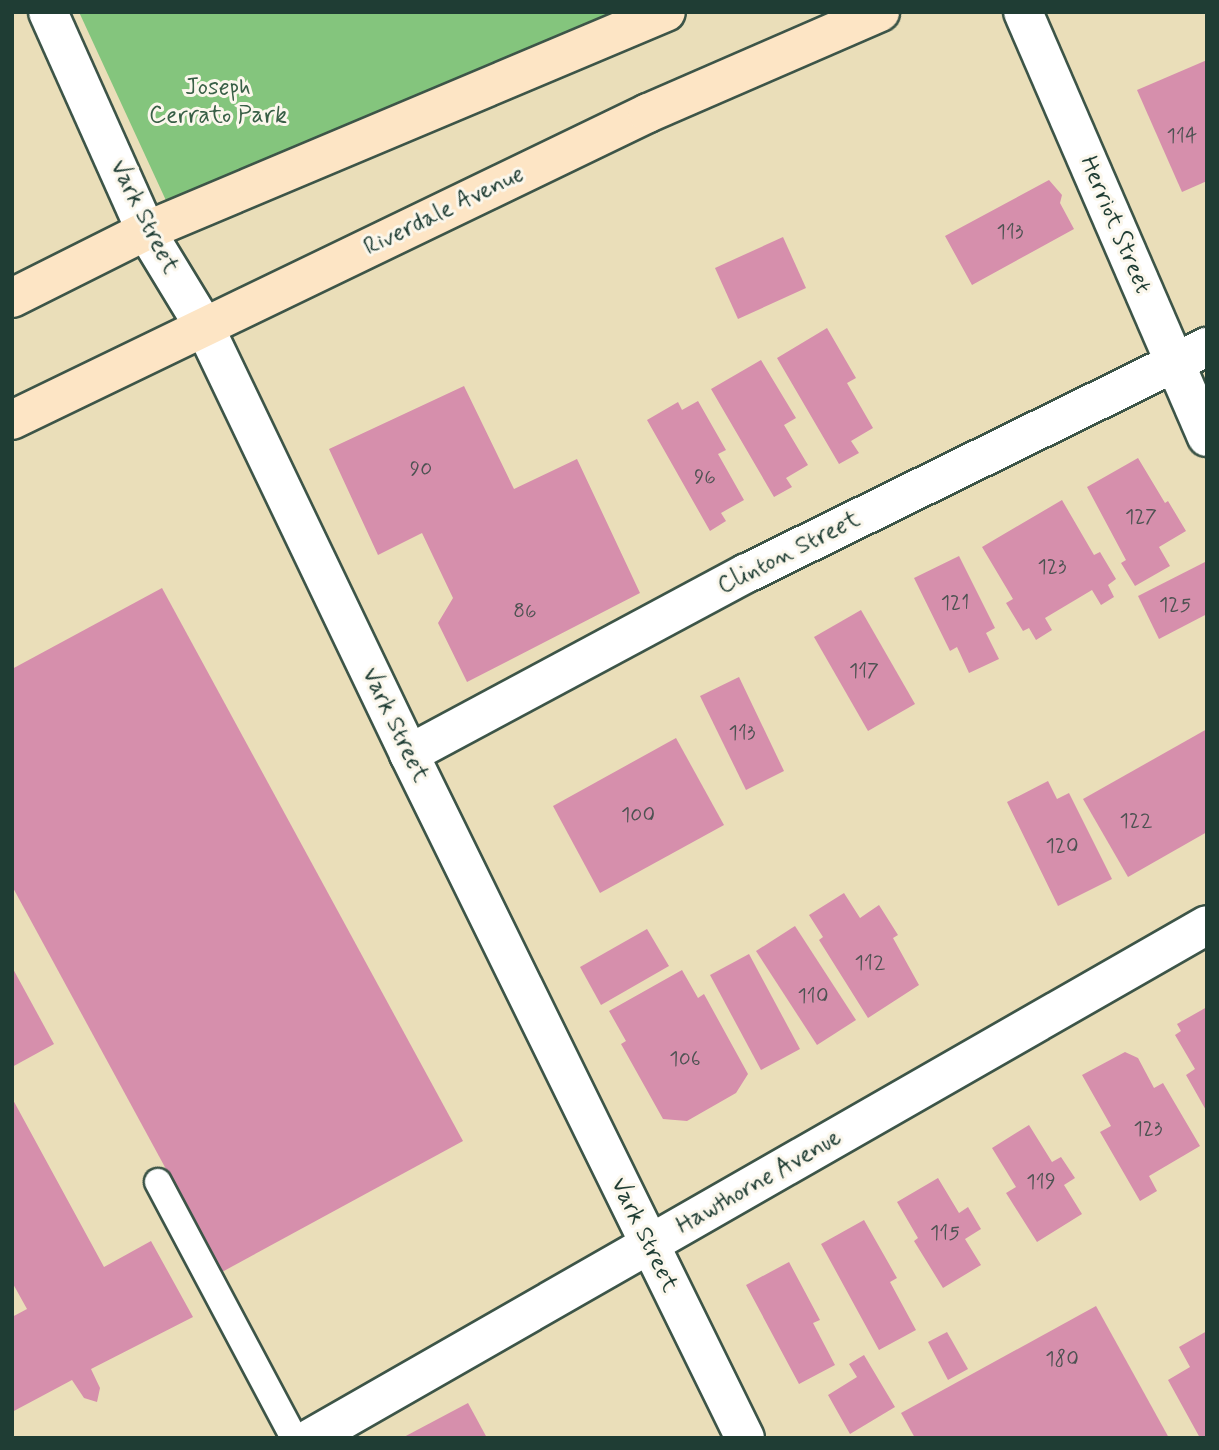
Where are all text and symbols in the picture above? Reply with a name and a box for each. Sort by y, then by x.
park label: Joseph Cerrato Park [150,74,286,130]
house number: 114 [1167,123,1197,149]
street label: Herriot Street [1072,150,1158,300]
street label: Vark Street [103,155,185,279]
street label: Riverdale Avenue [358,159,530,263]
house number: 113 [997,219,1023,245]
house number: 90 [410,456,432,482]
house number: 96 [694,464,716,490]
house number: 127 [1125,504,1157,530]
street label: Clinton Street [713,505,865,601]
house number: 123 [1037,554,1067,580]
house number: 121 [941,590,969,616]
house number: 125 [1159,592,1191,618]
house number: 86 [513,598,537,624]
house number: 117 [849,658,879,684]
street label: Vark Street [355,663,435,787]
house number: 113 [729,720,755,746]
house number: 100 [621,802,655,828]
house number: 122 [1120,808,1152,834]
house number: 120 [1045,833,1079,859]
house number: 112 [855,950,885,976]
house number: 110 [797,983,829,1009]
house number: 106 [669,1046,701,1072]
house number: 123 [1133,1116,1163,1142]
street label: Hawthorne Avenue [670,1122,848,1242]
house number: 119 [1026,1169,1056,1195]
street label: Vark Street [604,1173,684,1297]
house number: 115 [930,1220,960,1246]
house number: 180 [1045,1346,1079,1372]

